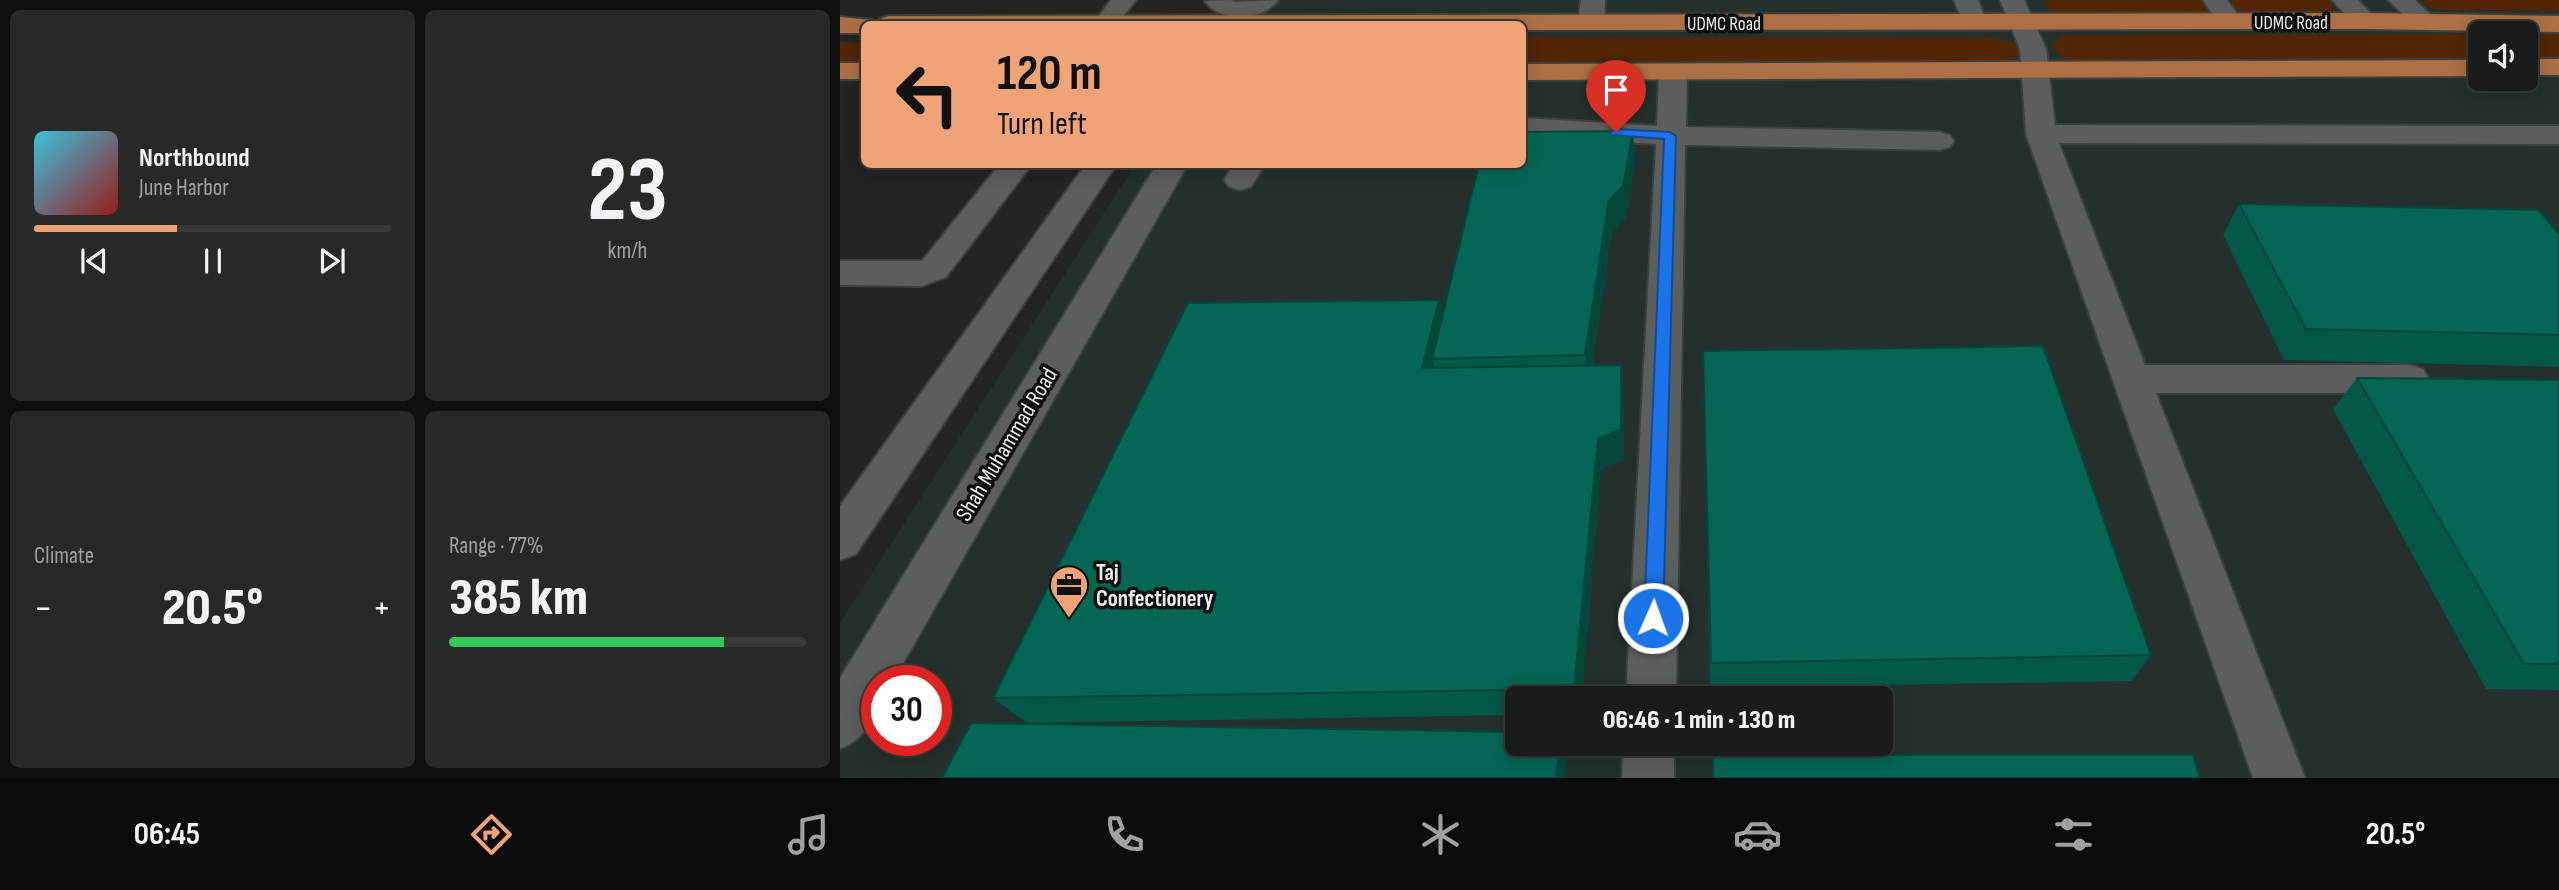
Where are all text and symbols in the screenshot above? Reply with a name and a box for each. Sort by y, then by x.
street label: UDMC Road [2254,12,2328,35]
street label: UDMC Road [1687,13,1761,36]
map controls [2468,21,2538,91]
button: sound [2468,21,2538,91]
text: 120 m [997,45,1102,104]
icon: left [882,49,973,140]
pin [1586,60,1646,132]
icon: arrive [1597,71,1635,109]
text: Turn left [997,105,1087,144]
text: 23 [587,137,668,246]
text: Northbound [139,143,250,174]
text: June Harbor [139,174,229,202]
text: km/h [608,237,647,265]
icon: previous [75,242,113,280]
icon: pause [194,242,232,280]
icon: next [313,242,351,280]
street label: Shah Muhammad Road [950,363,1064,526]
text: Range · 77% [449,532,543,560]
text: Climate [34,542,94,570]
place label: Taj Confectionery [1096,559,1214,613]
office icon: Taj Confectionery [1048,564,1090,619]
text: 385 km [449,567,588,630]
text: 20.5° [162,577,263,640]
position arrow [1616,581,1690,655]
text: − [34,586,53,631]
text: + [372,586,391,631]
speed limit sign: 30 [861,665,952,756]
text: 06:46 · 1 min · 130 m [1603,705,1795,736]
icon: directions [467,810,516,859]
icon: music [784,810,833,859]
icon: phone [1100,810,1149,859]
icon: climate [1416,810,1465,859]
icon: car [1733,810,1782,859]
icon: filters [2049,810,2098,859]
text: 06:45 [134,815,200,854]
text: 20.5° [2365,815,2425,854]

